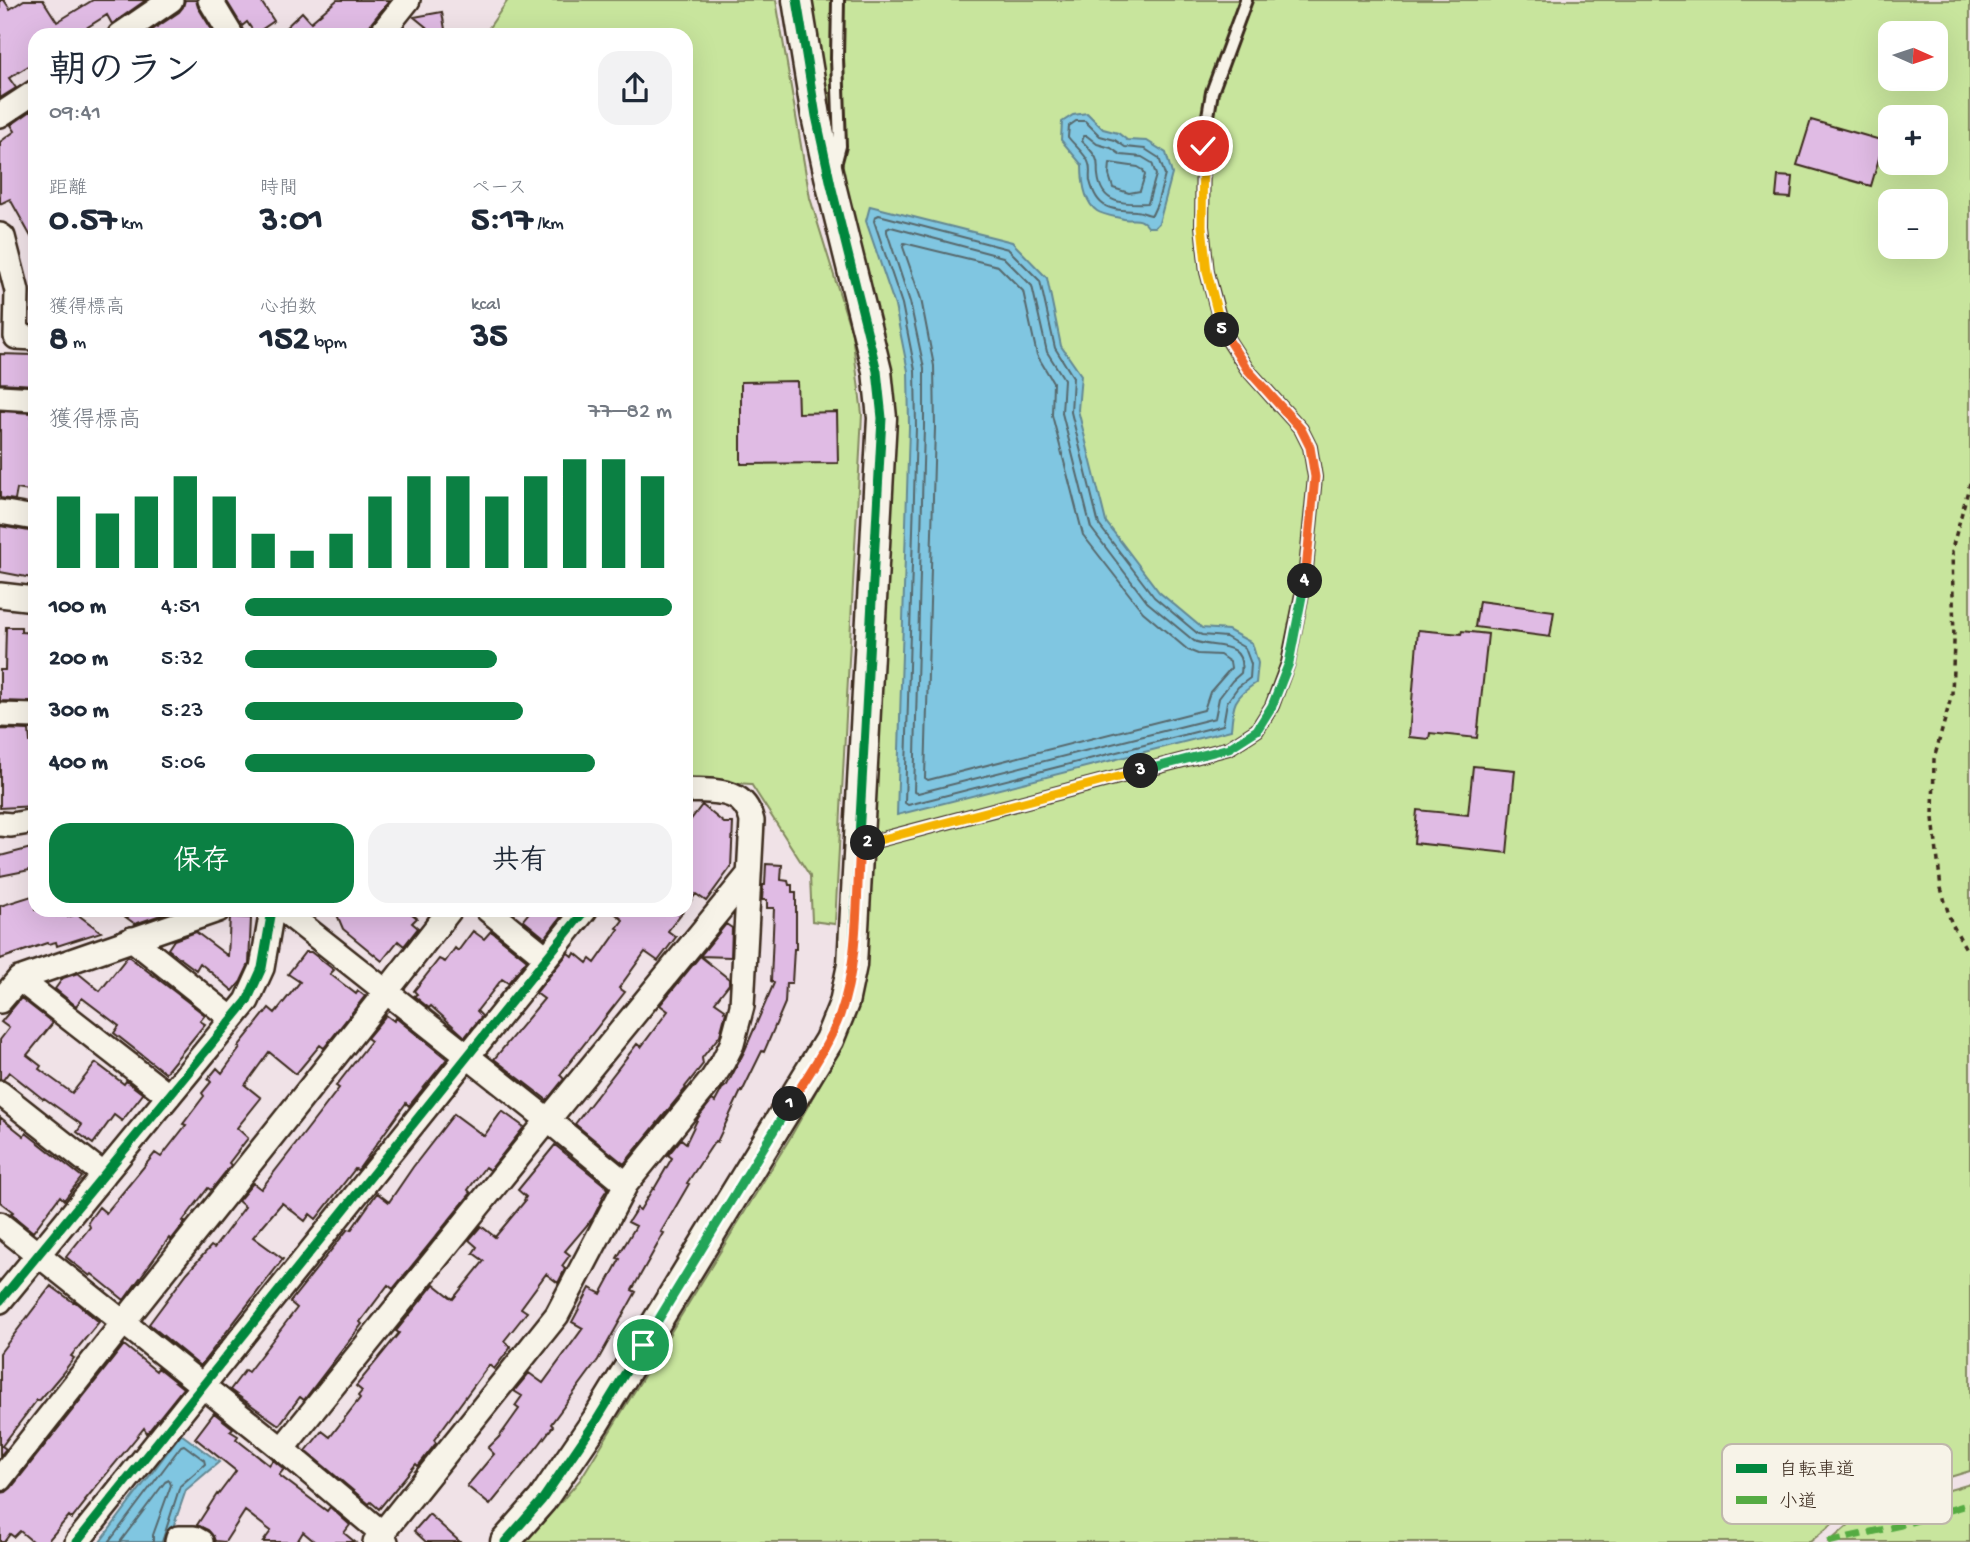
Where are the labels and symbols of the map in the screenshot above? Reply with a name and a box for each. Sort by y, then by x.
north arrow [1878,21,1948,91]
pin [1173,116,1233,176]
pin: 5 [1204,312,1240,348]
pin: 4 [1288,564,1322,598]
pin: 3 [1124,754,1158,788]
pin: 2 [850,826,886,860]
pin: 1 [772,1086,808,1122]
pin [613,1315,673,1375]
legend [1722,1444,1952,1524]
text: 自転車道 [1779,1459,1855,1483]
text: 小道 [1779,1491,1817,1515]

